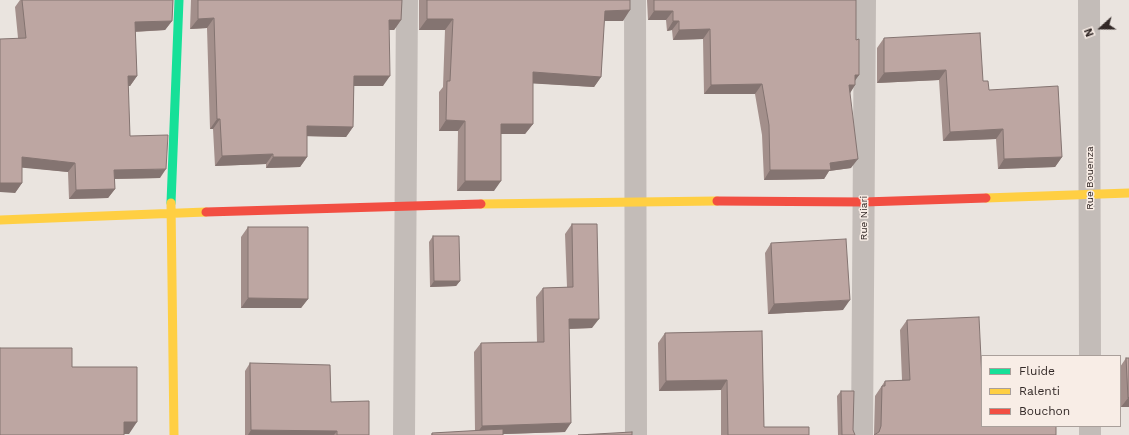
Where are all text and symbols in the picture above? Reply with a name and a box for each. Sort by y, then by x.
north arrow [1081,8,1121,48]
text: N [1082,26,1097,39]
street label: Rue Bouenza [1084,146,1096,210]
street label: Rue Niari [858,196,870,240]
legend [981,355,1121,427]
text: Fluide [1019,364,1055,378]
text: Ralenti [1019,384,1060,398]
text: Bouchon [1019,404,1070,418]

